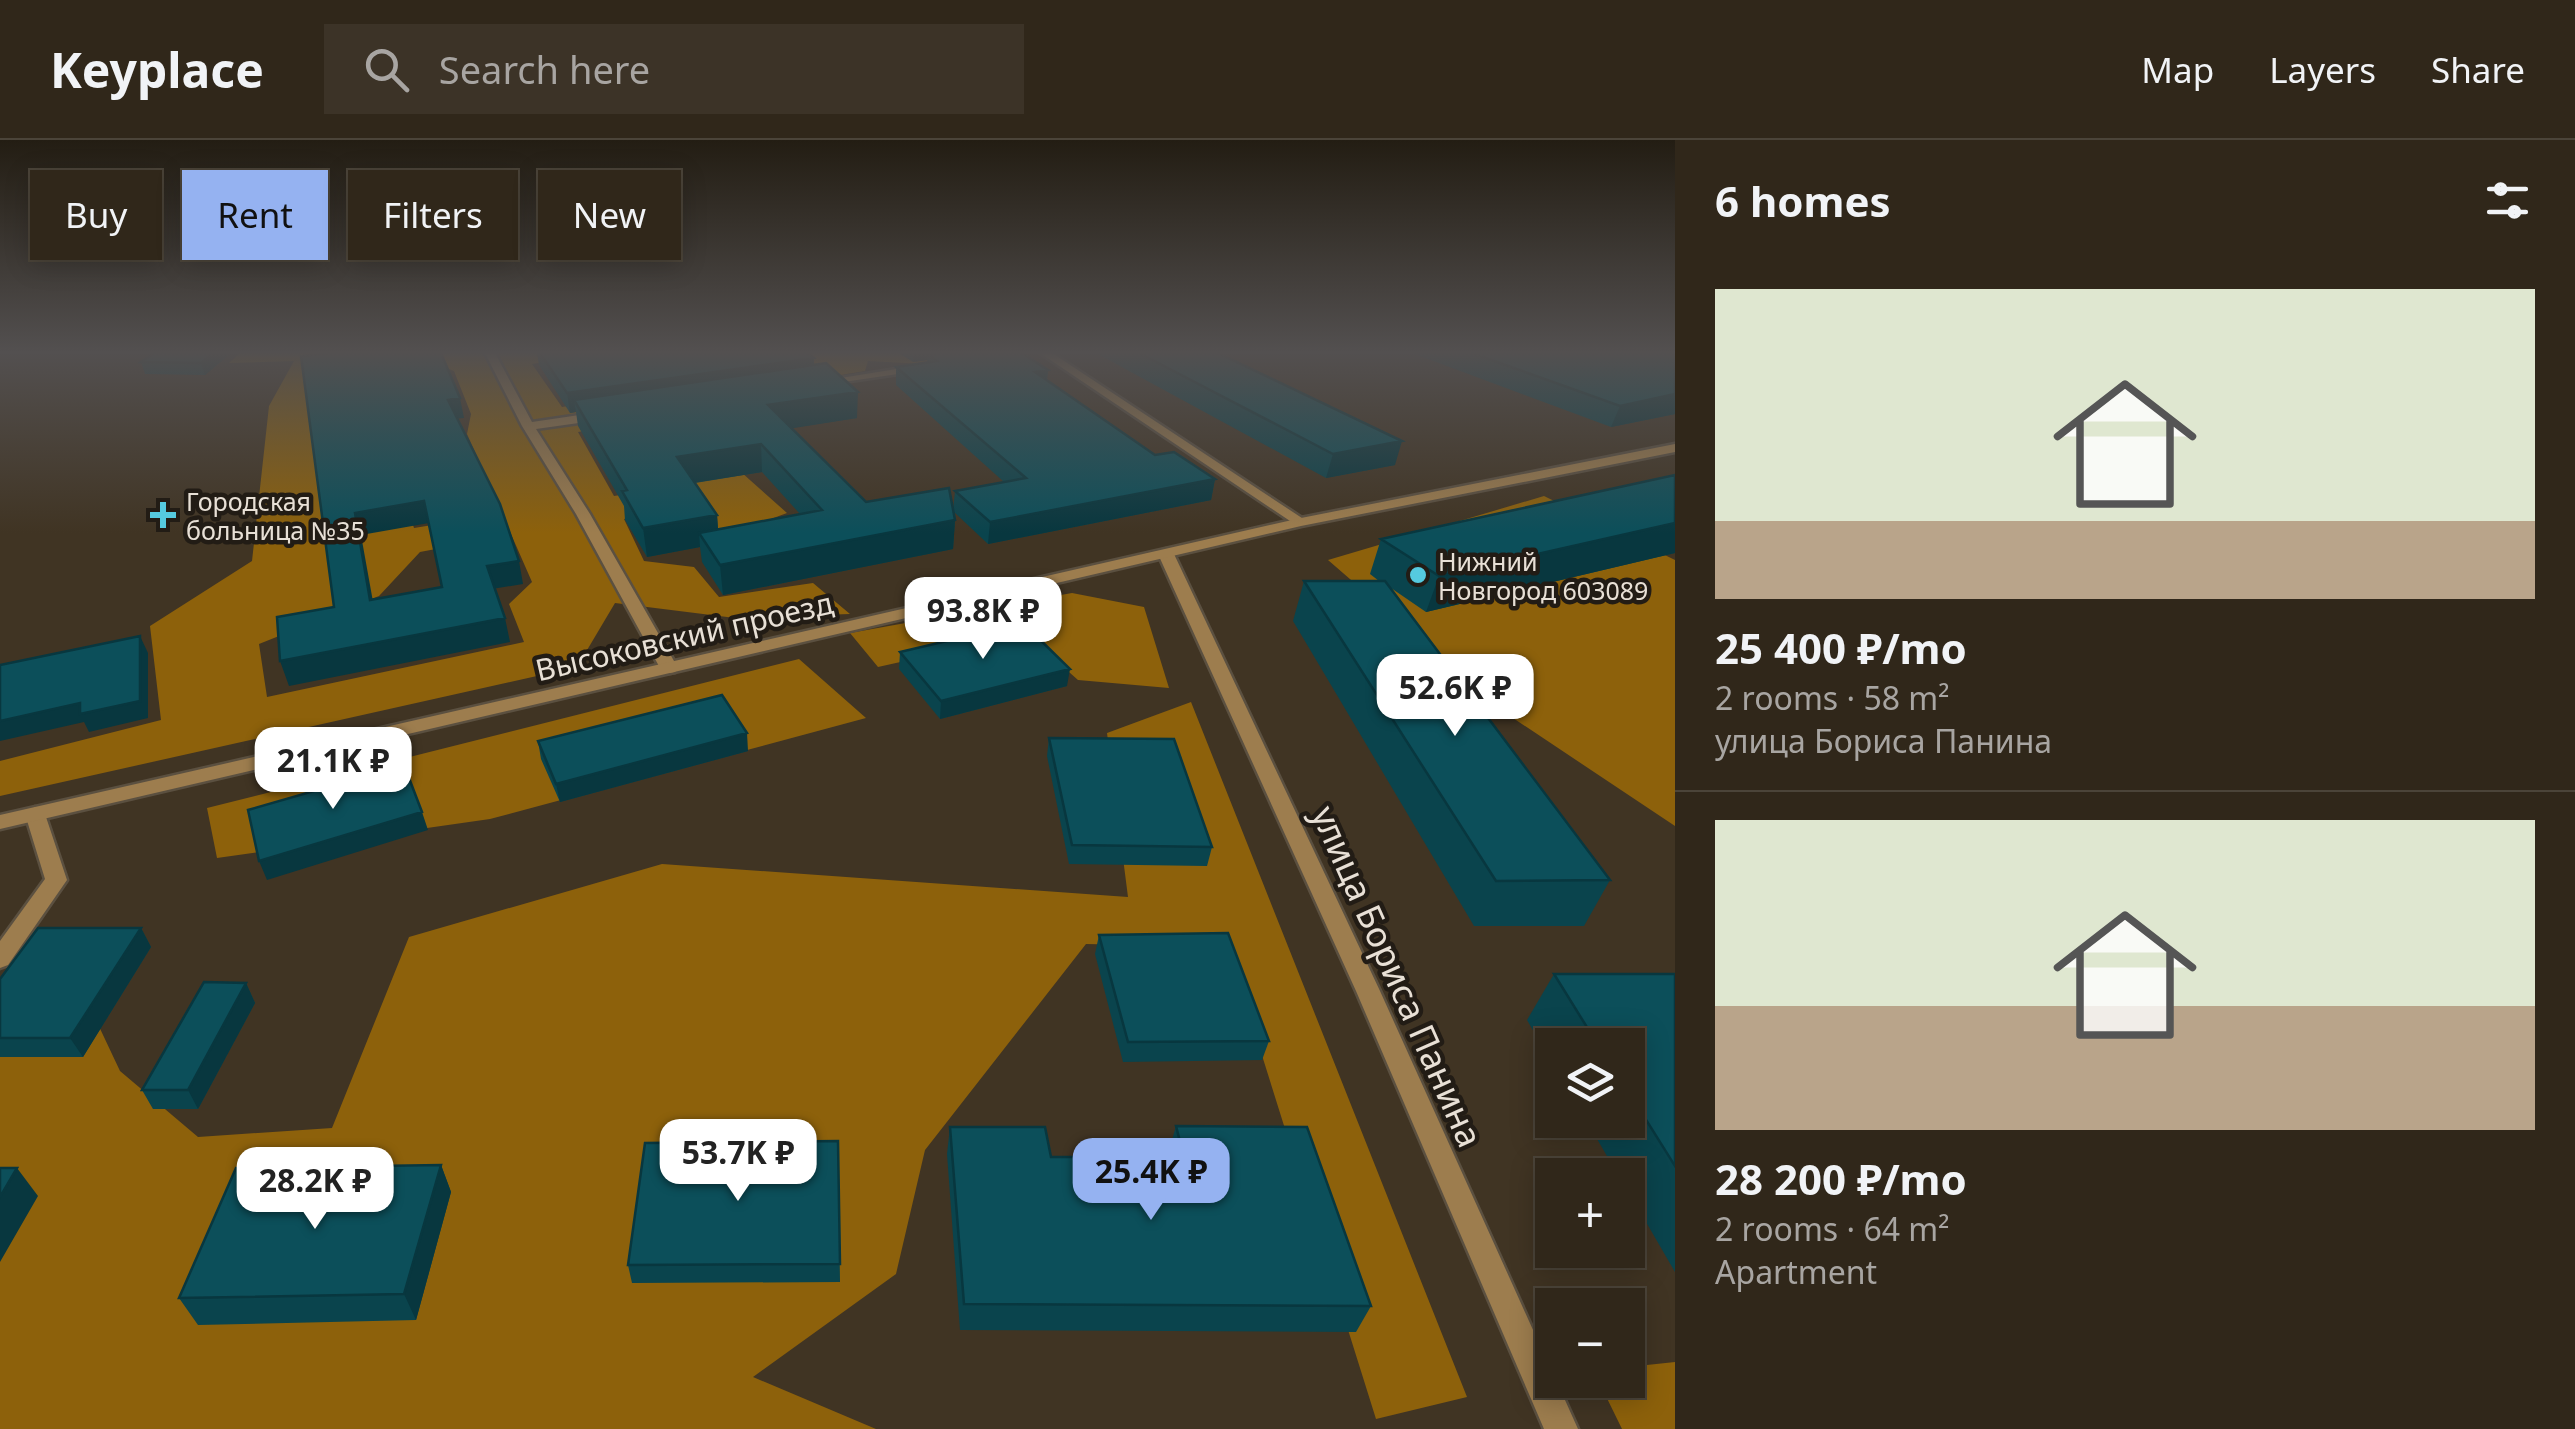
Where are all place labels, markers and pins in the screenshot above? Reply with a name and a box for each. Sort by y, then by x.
place label: Городская больница №35 [186,484,365,547]
marker: Городская больница №35 [150,502,176,528]
place label: Нижний Новгород 603089 [1438,544,1648,607]
marker: Нижний Новгород 603089 [1407,564,1429,586]
pin: 93.8K ₽ [891,577,1075,662]
pin: 52.6K ₽ [1363,654,1547,739]
pin: 21.1K ₽ [241,727,425,812]
pin: 53.7K ₽ [646,1119,830,1204]
pin: 25.4K ₽ [1059,1138,1243,1223]
pin: 28.2K ₽ [223,1147,407,1232]

